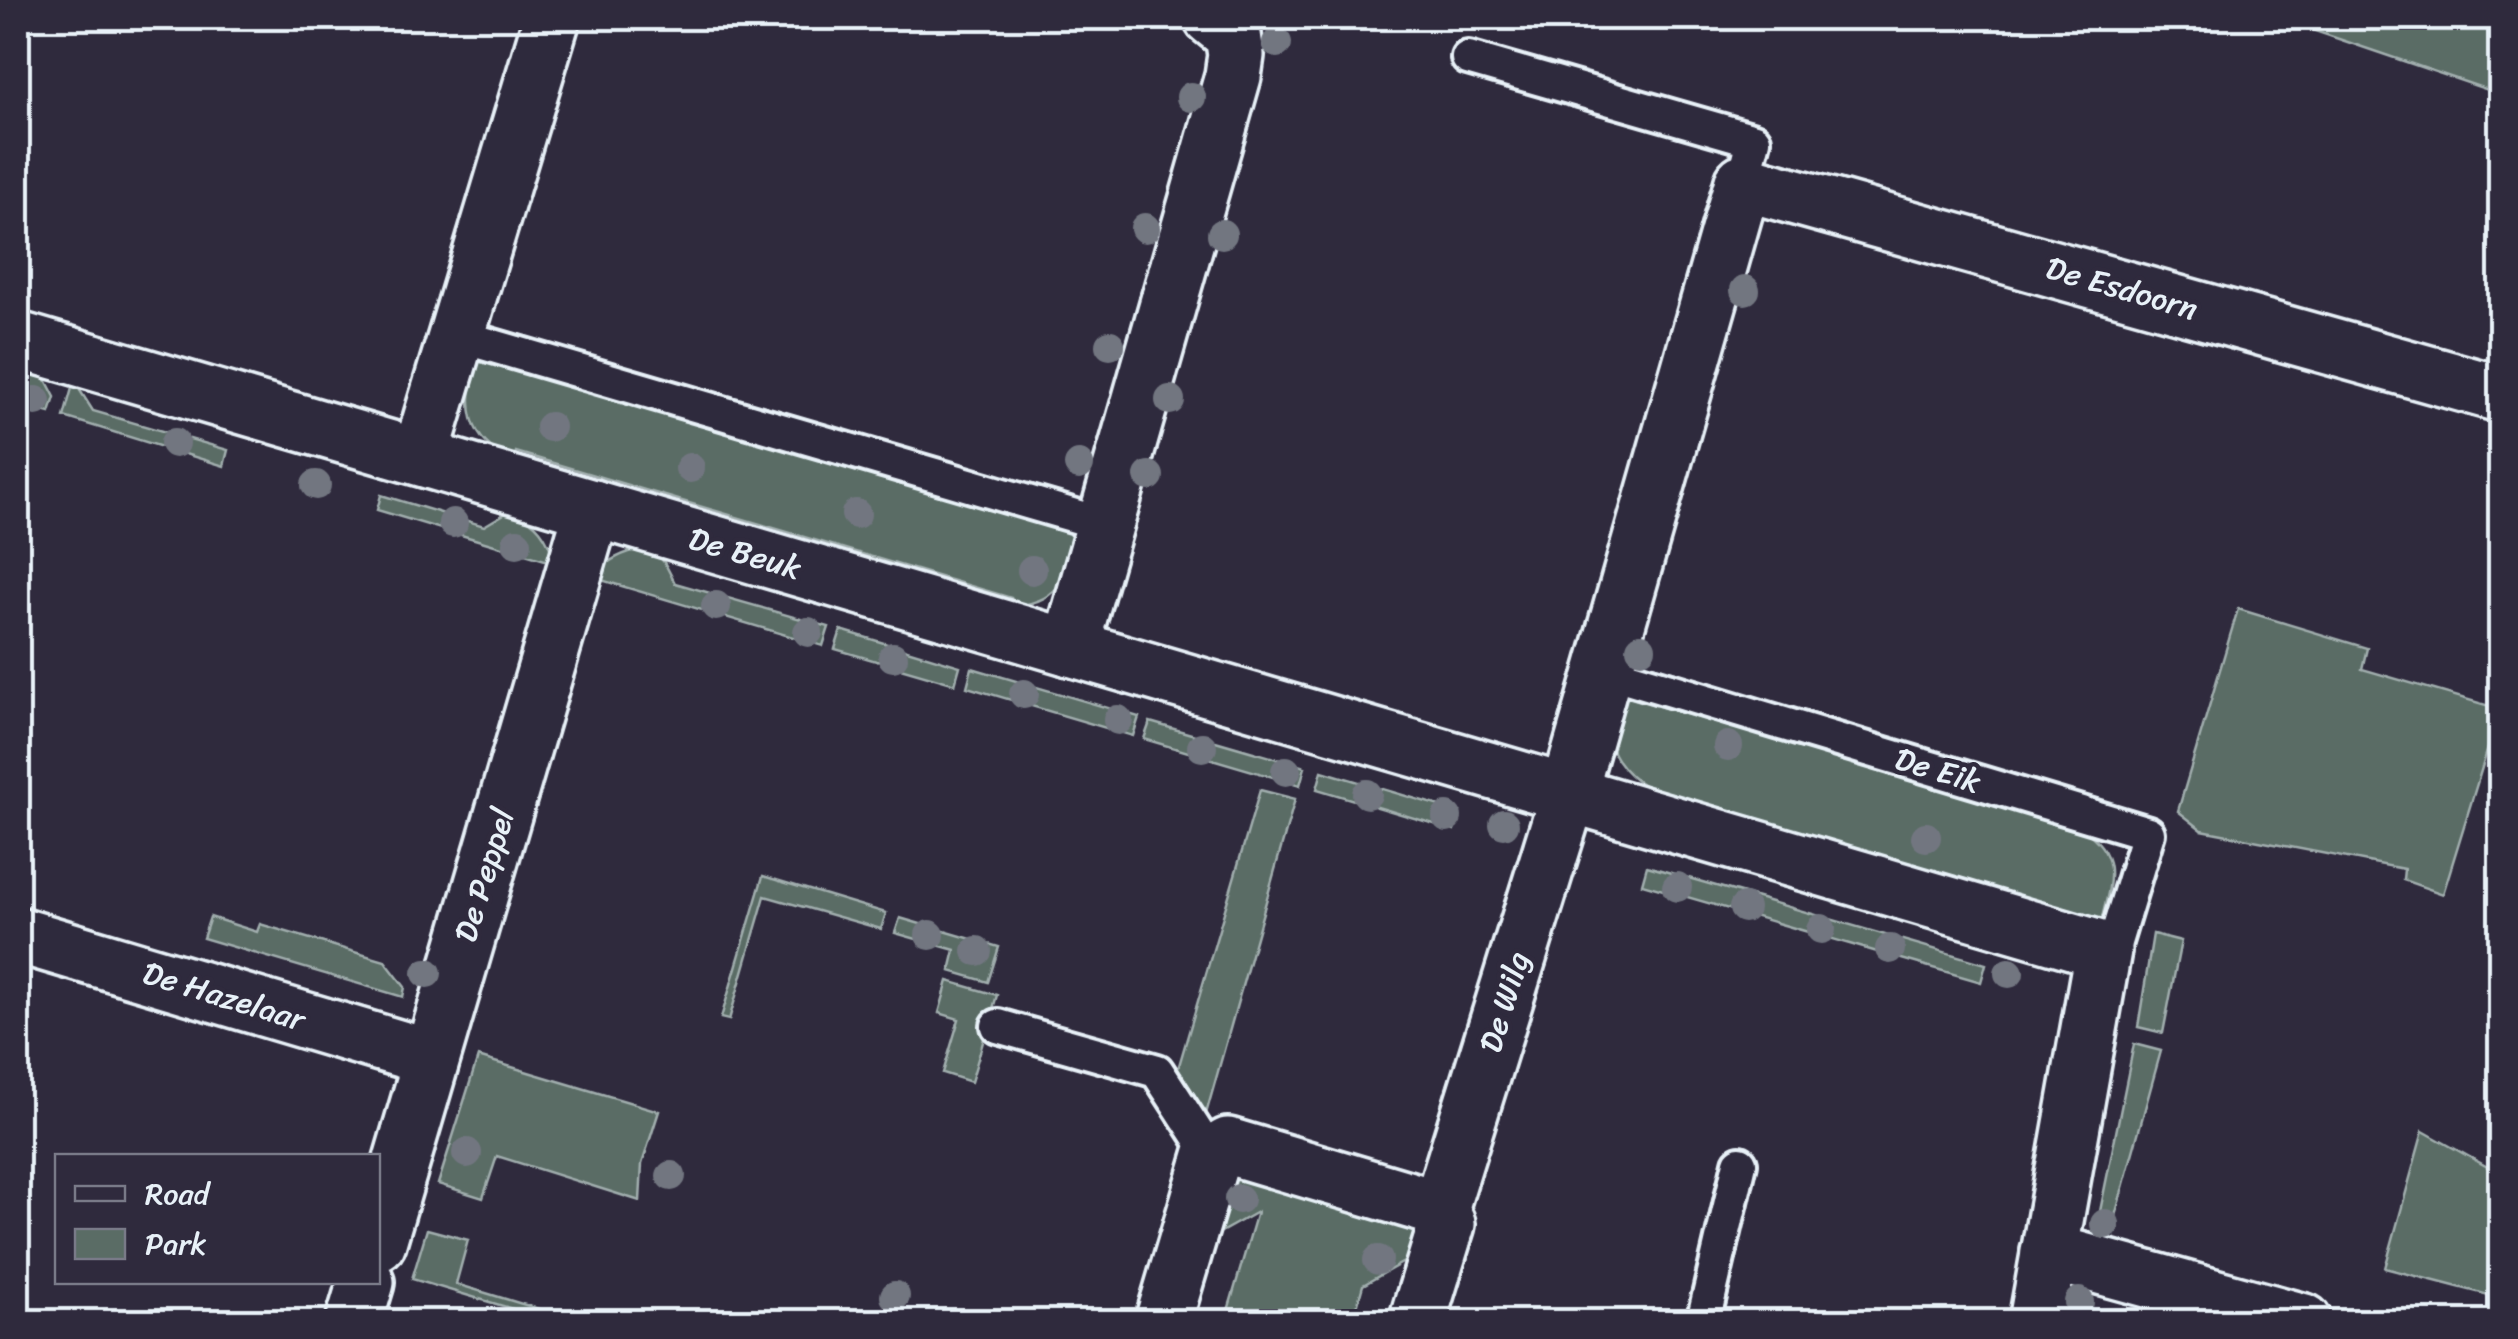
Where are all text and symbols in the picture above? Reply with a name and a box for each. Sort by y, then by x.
street label: De Esdoorn [2039,240,2205,337]
street label: De Beuk [682,510,809,597]
street label: De Eik [1888,730,1989,811]
street label: De Peppel [437,800,532,949]
street label: De Hazelaar [135,945,314,1049]
street label: De Wilg [1462,945,1547,1060]
legend [55,1154,380,1284]
text: Road [145,1167,212,1221]
text: Park [145,1217,207,1271]

